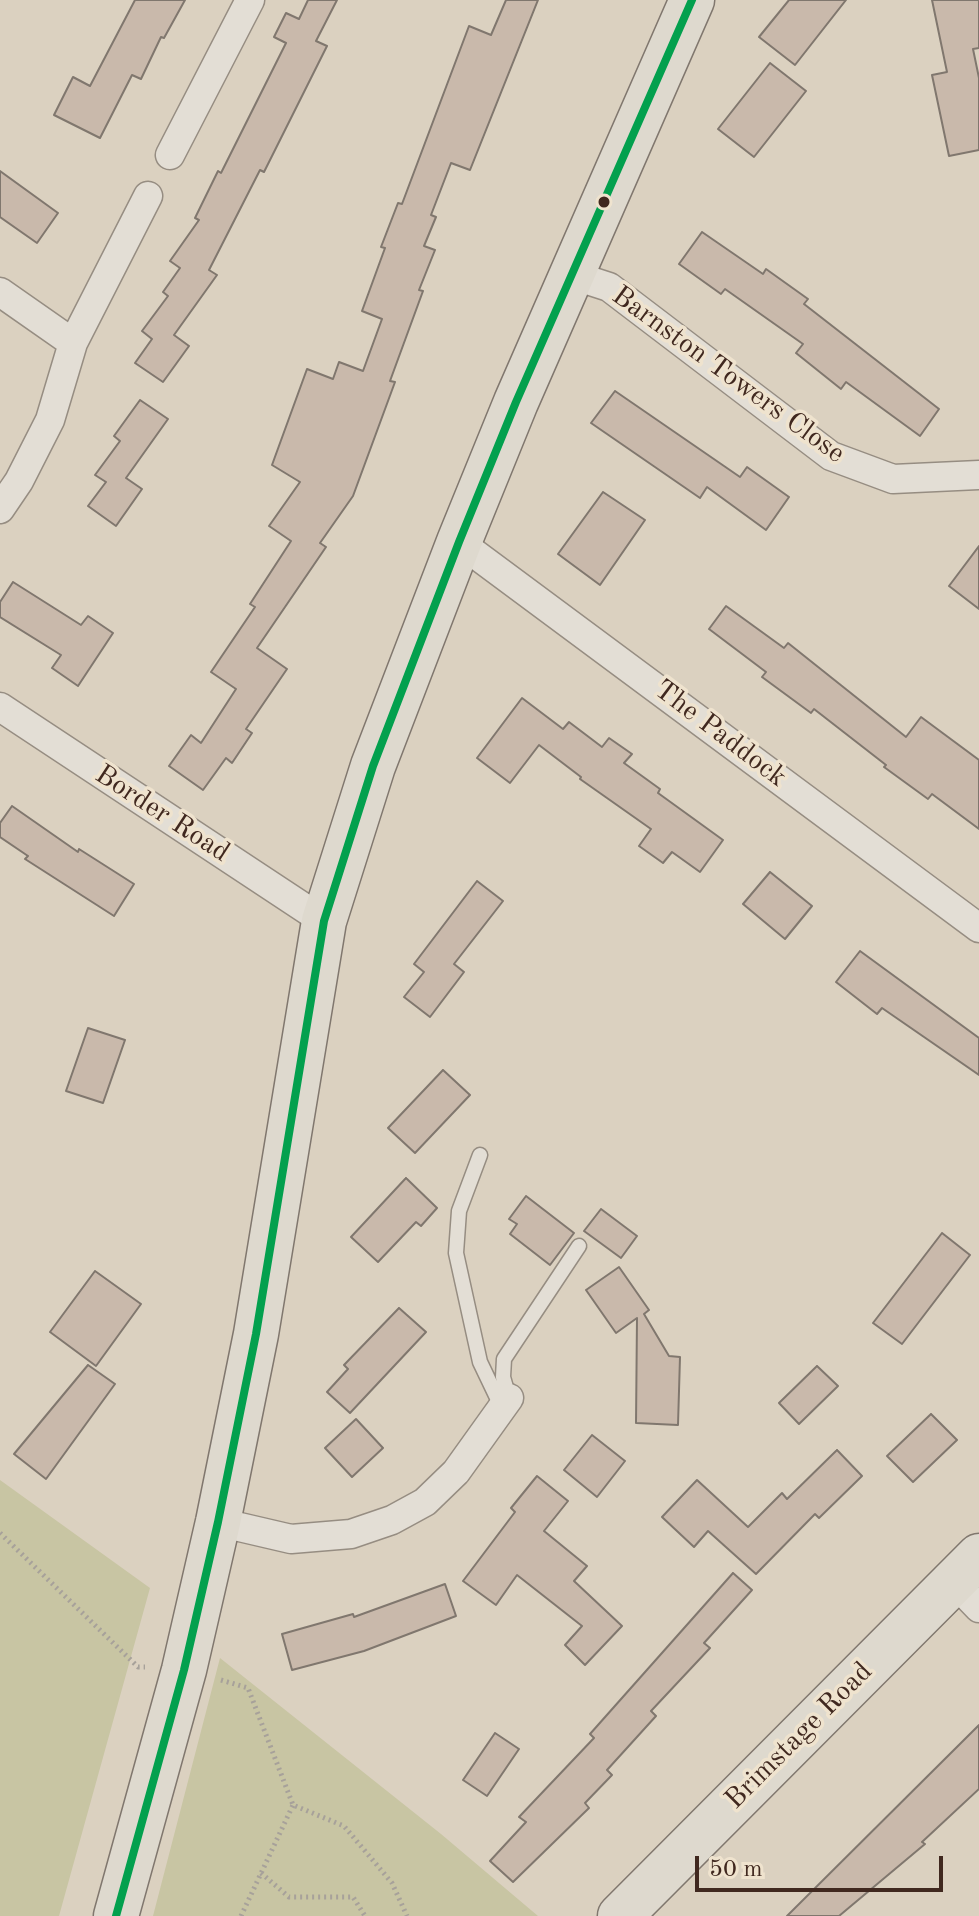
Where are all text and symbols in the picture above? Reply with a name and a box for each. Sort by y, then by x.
unlabelled marker [596,194,612,210]
street label: Barnston Towers Close [605,279,851,471]
street label: The Paddock [647,673,793,795]
street label: Border Road [88,758,236,870]
street label: Brimstage Road [718,1655,880,1817]
scale bar [699,1840,947,1890]
text: 50 m [709,1858,763,1882]

